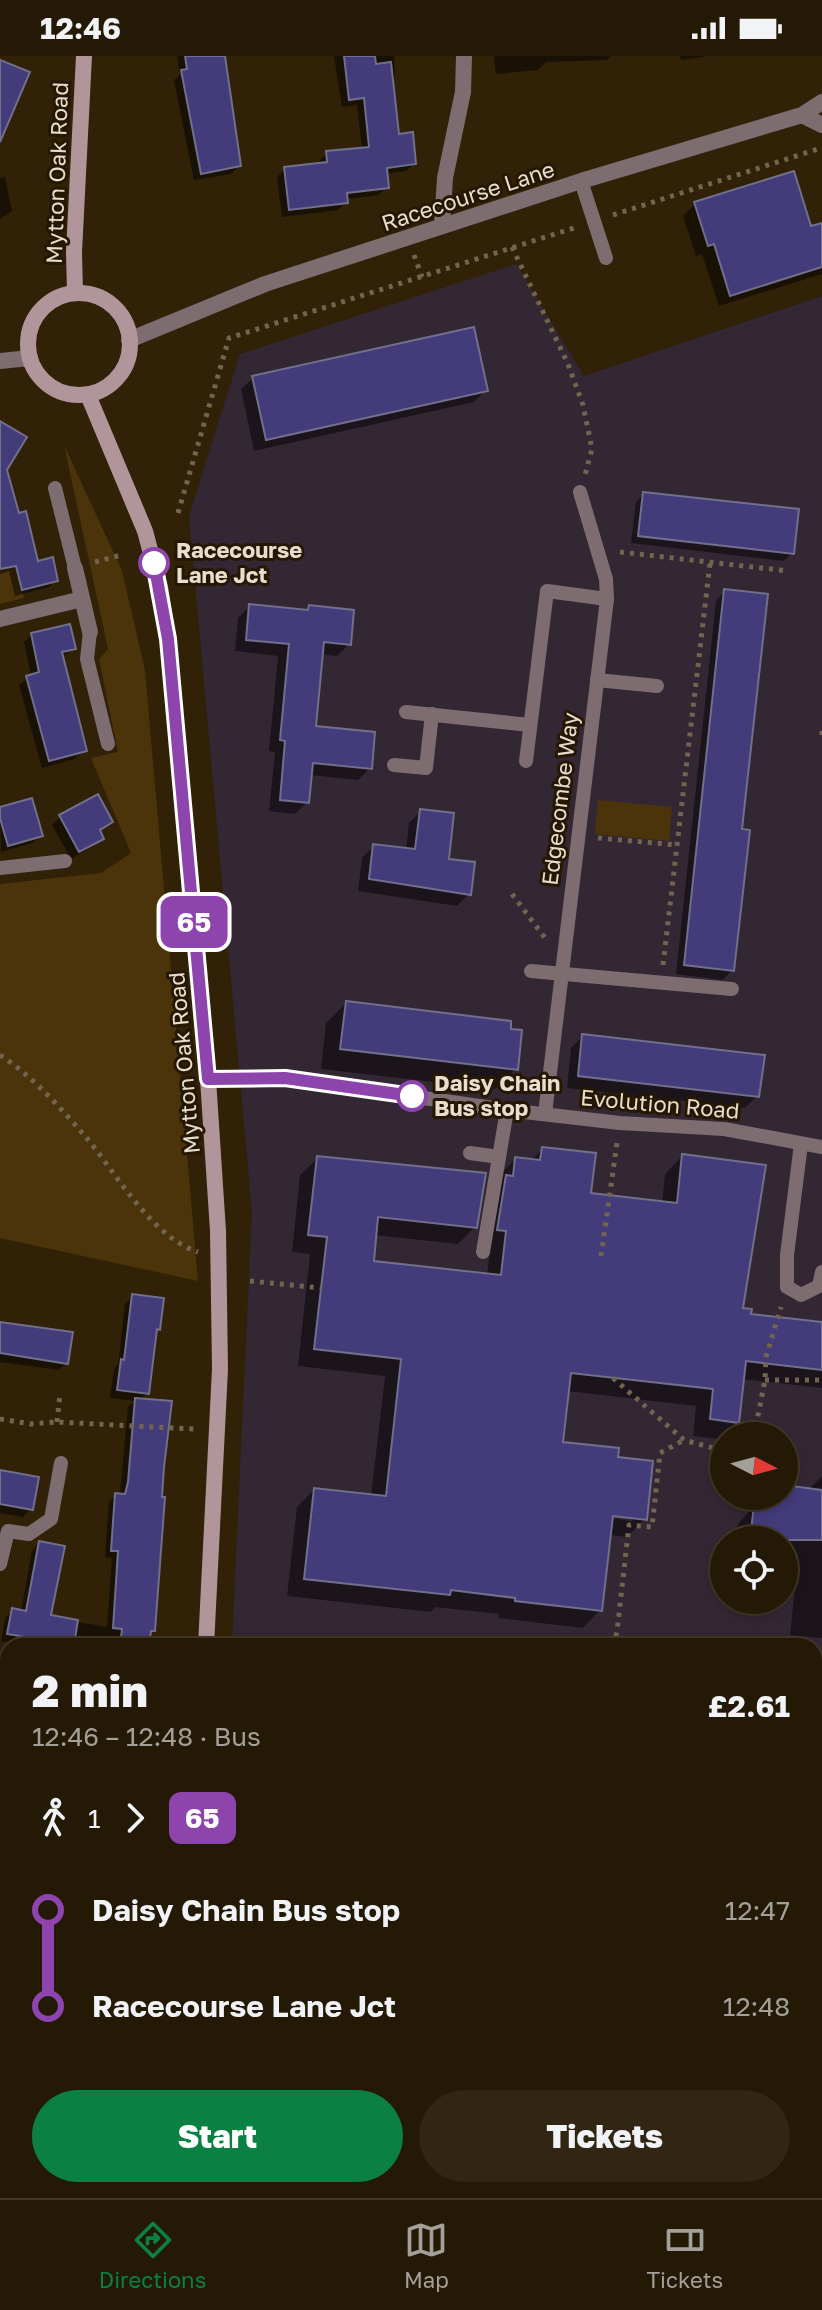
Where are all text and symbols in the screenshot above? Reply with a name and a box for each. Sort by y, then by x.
text: 12:46 [40,10,121,46]
street label: Mytton Oak Road [40,82,73,264]
street label: Racecourse Lane [378,155,558,236]
place label: Racecourse Lane Jct [176,536,302,588]
marker: Racecourse Lane Jct [139,548,169,578]
street label: Edgecombe Way [535,711,584,887]
line badge: 65 [158,896,230,948]
text: 65 [177,905,211,938]
street label: Mytton Oak Road [162,971,205,1155]
place label: Daisy Chain Bus stop [434,1069,560,1121]
marker: Daisy Chain Bus stop [397,1081,427,1111]
street label: Evolution Road [579,1083,741,1124]
north arrow [710,1422,798,1510]
map controls [710,1422,798,1614]
button: locate [710,1526,798,1614]
text: 2 min [32,1664,148,1717]
text: £2.61 [708,1688,790,1724]
text: 12:46 – 12:48 · Bus [32,1721,261,1752]
icon: walk [32,1796,76,1840]
icon: forward [113,1796,157,1840]
text: 65 [185,1801,220,1834]
text: 1 [88,1803,101,1834]
text: Daisy Chain Bus stop [92,1892,400,1928]
text: 12:47 [725,1895,790,1926]
text: Racecourse Lane Jct [92,1988,396,2024]
text: 12:48 [723,1991,790,2022]
button: Start [32,2090,403,2182]
button: Tickets [419,2090,790,2182]
tab: Directions [99,2218,206,2293]
tab: Map [404,2218,449,2293]
tab: Tickets [646,2218,723,2293]

